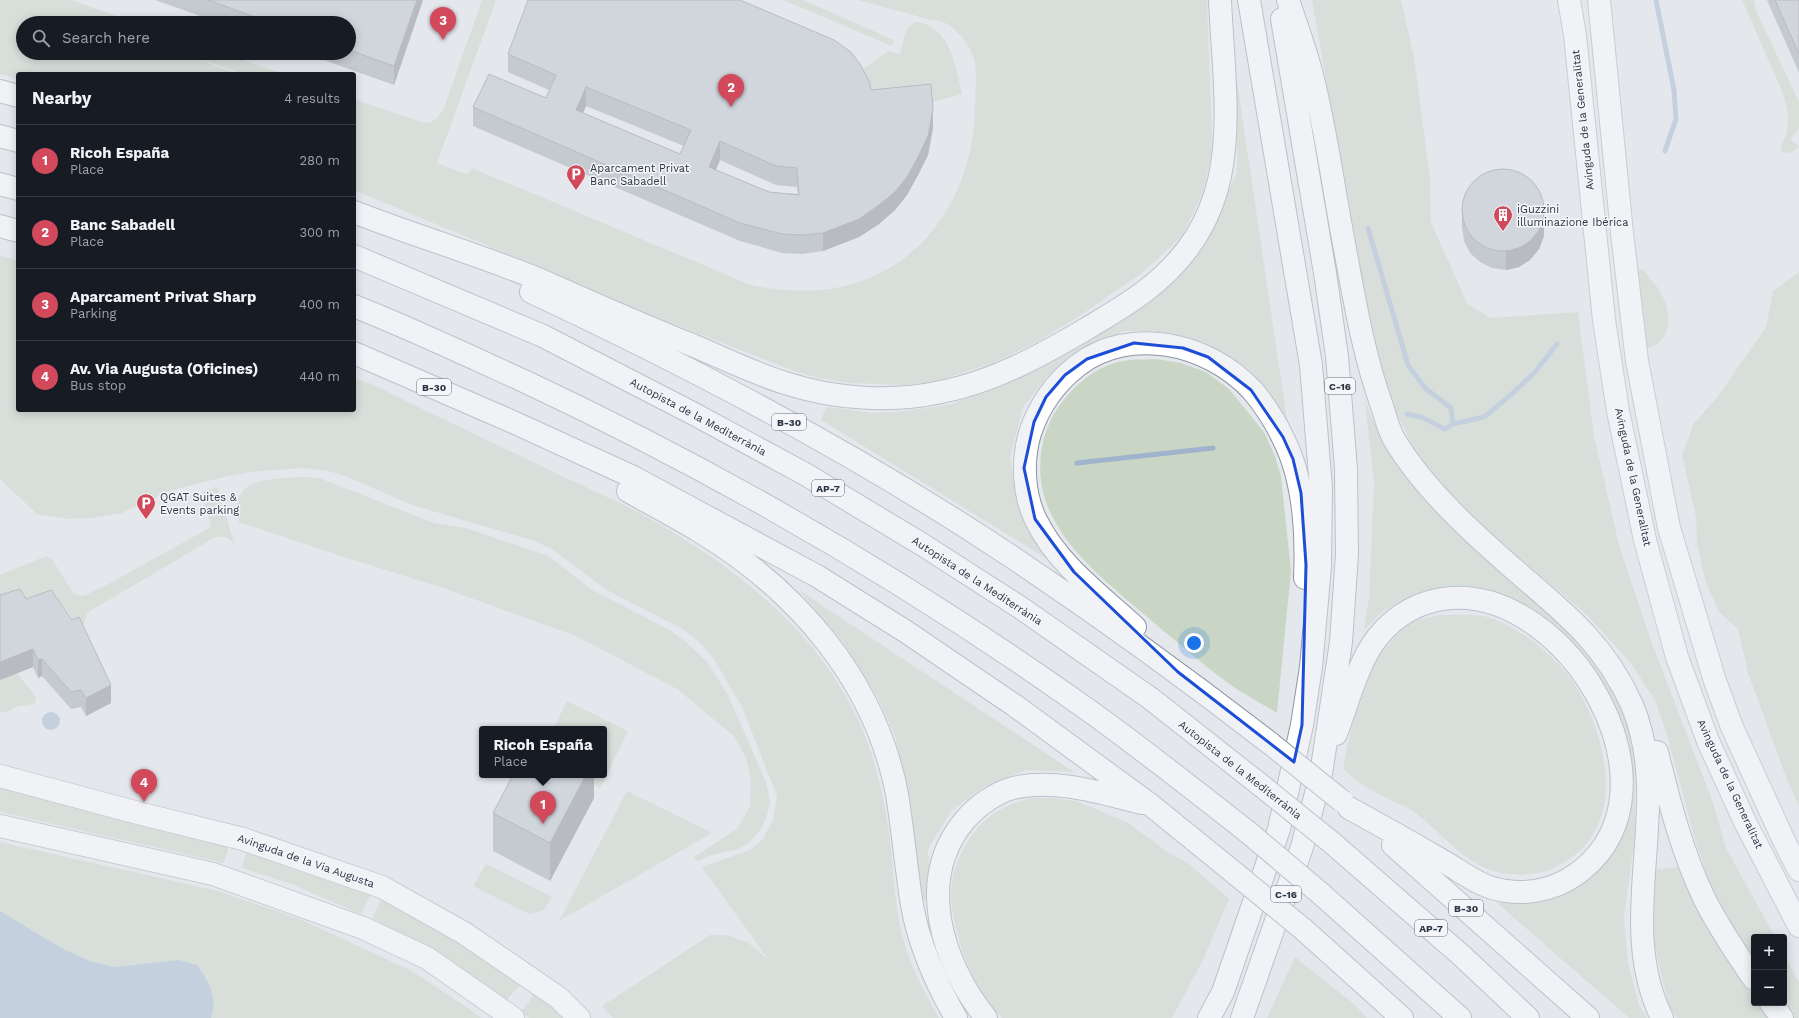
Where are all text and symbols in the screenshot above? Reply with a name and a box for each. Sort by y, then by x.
pin: 3 [430,7,456,40]
search box [16,16,356,60]
icon: search [30,27,52,49]
text: Search here [62,29,150,47]
street label: Avinguda de la Generalitat [1569,49,1597,191]
pin: 2 [718,74,744,107]
text: Nearby [32,88,91,108]
text: 4 results [284,91,340,106]
text: Ricoh España [70,144,169,162]
text: 1 [42,153,48,168]
text: 280 m [300,153,340,168]
text: Place [70,162,104,177]
place label: Aparcament Privat Banc Sabadell [590,162,690,188]
parking icon: Aparcament Privat Banc Sabadell [565,163,587,191]
place label: iGuzzini illuminazione Ibérica [1517,203,1628,229]
building icon: iGuzzini illuminazione Ibérica [1492,204,1514,232]
text: Banc Sabadell [70,216,175,234]
text: 2 [41,225,49,240]
text: 300 m [299,225,340,240]
text: Place [70,234,104,249]
text: Aparcament Privat Sharp [70,288,256,306]
text: 3 [41,297,49,312]
text: 400 m [299,297,340,312]
text: Parking [70,306,116,321]
text: Av. Via Augusta (Oficines) [70,360,258,378]
text: 4 [41,369,49,384]
text: 440 m [299,369,340,384]
street label: Autopista de la Mediterrània [628,375,768,459]
text: Bus stop [70,378,126,393]
road number: C-16 [1325,378,1355,394]
road number: B-30 [417,379,451,395]
street label: Avinguda de la Generalitat [1612,407,1654,548]
road number: B-30 [772,414,806,430]
road number: AP-7 [812,480,844,496]
place label: QGAT Suites & Events parking [160,491,239,517]
parking icon: QGAT Suites & Events parking [135,492,157,520]
street label: Autopista de la Mediterrània [909,534,1045,628]
your location [1184,633,1204,653]
street label: Avinguda de la Generalitat [1694,717,1766,851]
street label: Autopista de la Mediterrània [1176,718,1304,822]
popup [479,726,607,778]
text: Ricoh España [493,736,593,754]
text: Place [493,754,527,769]
pin: 4 [131,769,157,802]
pin: 1 [530,791,556,824]
street label: Avinguda de la Via Augusta [236,831,376,891]
road number: C-16 [1271,886,1301,902]
road number: B-30 [1449,900,1483,916]
road number: AP-7 [1415,920,1447,936]
map controls [1751,934,1787,1006]
button: + [1751,934,1787,970]
button: − [1751,970,1787,1006]

